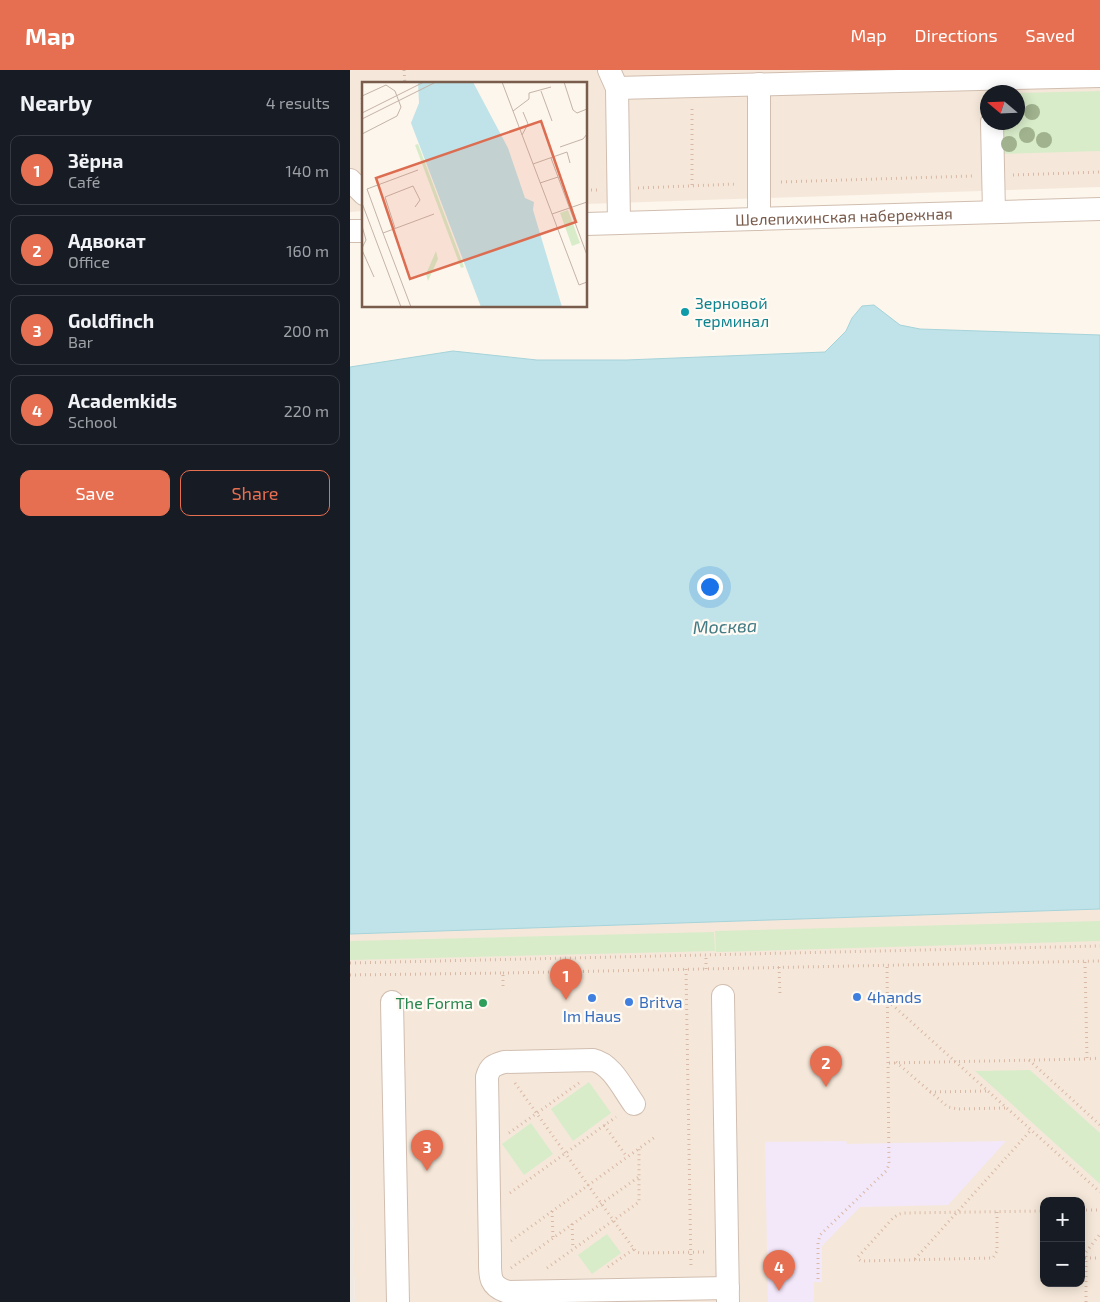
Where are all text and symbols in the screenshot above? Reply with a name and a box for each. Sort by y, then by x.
text: Map [25,21,75,50]
text: Map [850,24,887,46]
text: Directions [915,24,998,46]
text: Saved [1026,24,1075,46]
inset map [362,82,588,308]
north arrow [980,85,1025,130]
text: Nearby [20,90,92,115]
text: 4 results [266,93,330,112]
text: Зёрна [68,149,123,172]
text: 1 [34,161,40,180]
text: 140 m [286,161,329,180]
text: Café [68,172,100,191]
street label: Шелепихинская набережная [735,203,953,229]
text: Адвокат [68,229,146,252]
text: 2 [32,241,42,260]
text: 160 m [286,241,329,260]
text: Office [68,252,110,271]
place label: Зерновой терминал [695,293,769,330]
marker: Зерновой терминал [679,306,691,318]
text: Goldfinch [68,309,154,332]
text: 3 [32,321,42,340]
text: 200 m [283,321,329,340]
text: Bar [68,332,93,351]
text: Academkids [68,389,177,412]
text: 4 [32,401,42,420]
text: 220 m [284,401,329,420]
text: School [68,412,117,431]
button: Save [20,470,170,516]
button: Share [180,470,330,516]
your location [697,574,723,600]
water label: Москва [692,614,758,638]
pin: 1 [550,959,582,1000]
place label: 4hands [867,987,922,1006]
marker: 4hands [851,991,863,1003]
marker: Im Haus [586,992,598,1004]
place label: Britva [639,992,683,1011]
place label: The Forma [396,993,473,1012]
marker: Britva [623,996,635,1008]
marker: The Forma [477,997,489,1009]
place label: Im Haus [563,1006,621,1025]
pin: 2 [810,1046,842,1087]
pin: 3 [411,1130,443,1171]
map controls [1040,1197,1085,1287]
button: + [1040,1197,1085,1242]
button: − [1040,1242,1085,1287]
pin: 4 [763,1250,795,1291]

